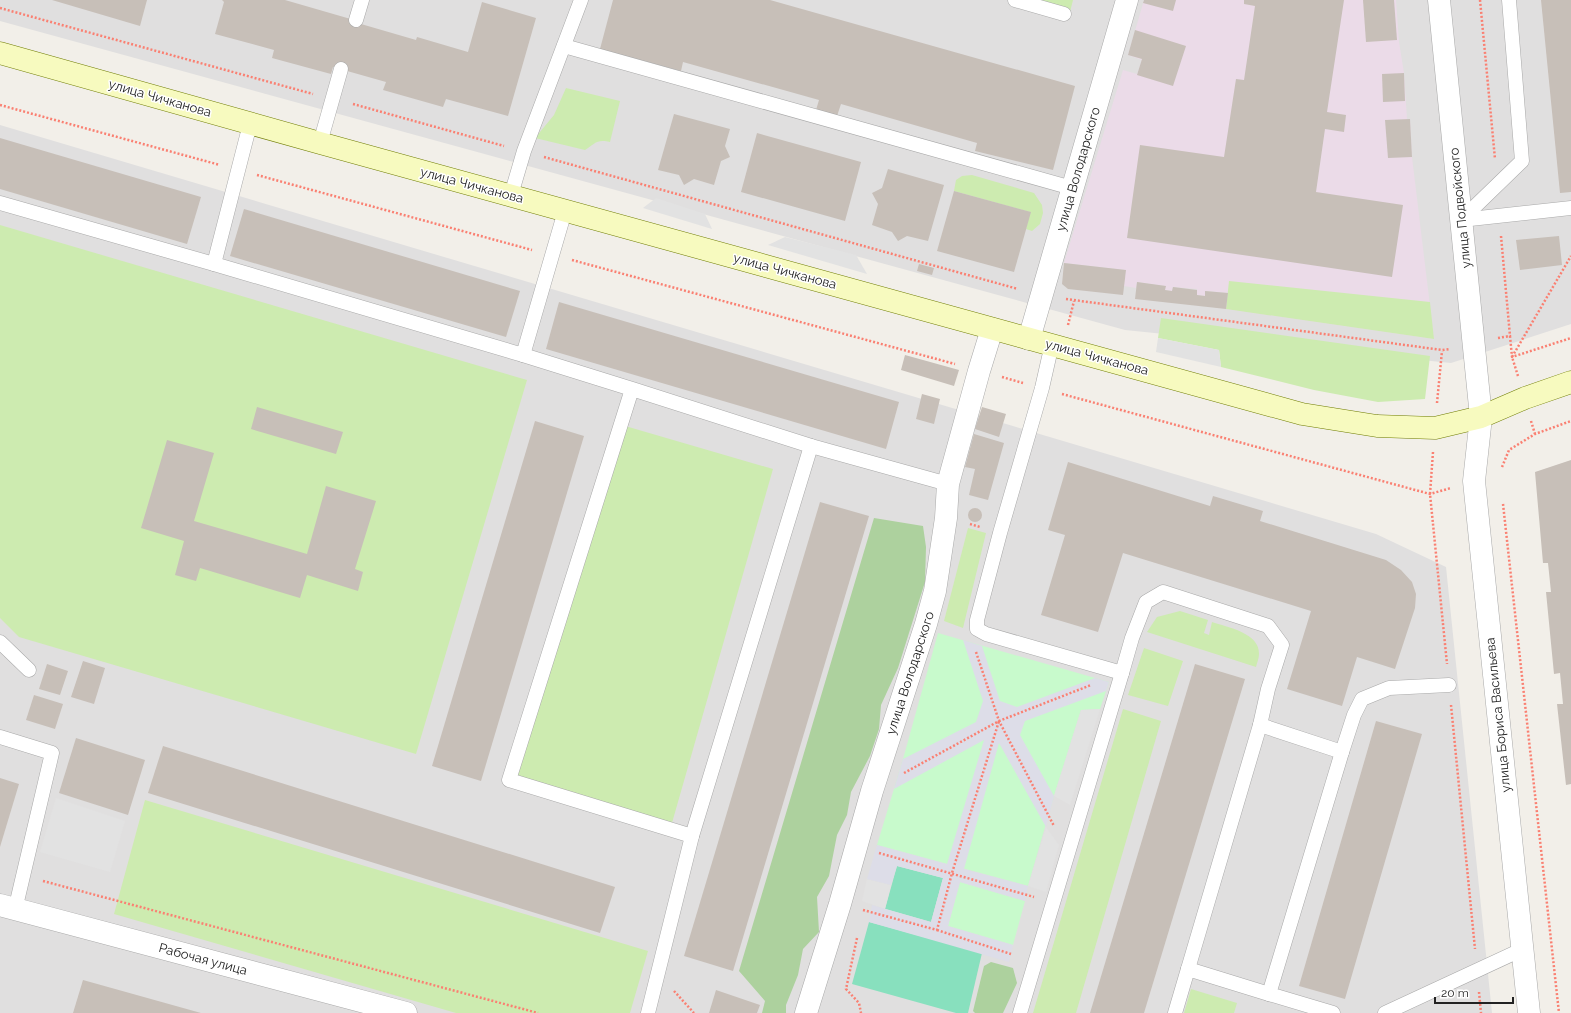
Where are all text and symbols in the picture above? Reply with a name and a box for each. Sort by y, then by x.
street label: улица Чичканова [107,76,213,120]
street label: улица Володарского [1053,105,1103,233]
street label: улица Подвойского [1446,147,1474,269]
street label: улица Чичканова [419,164,525,206]
street label: улица Чичканова [732,250,838,292]
street label: улица Чичканова [1044,336,1150,378]
street label: улица Володарского [883,609,937,736]
street label: улица Бориса Васильева [1482,637,1514,793]
street label: Рабочая улица [157,940,249,978]
scale bar [1435,979,1513,1005]
text: 20 m [1441,986,1469,1000]

